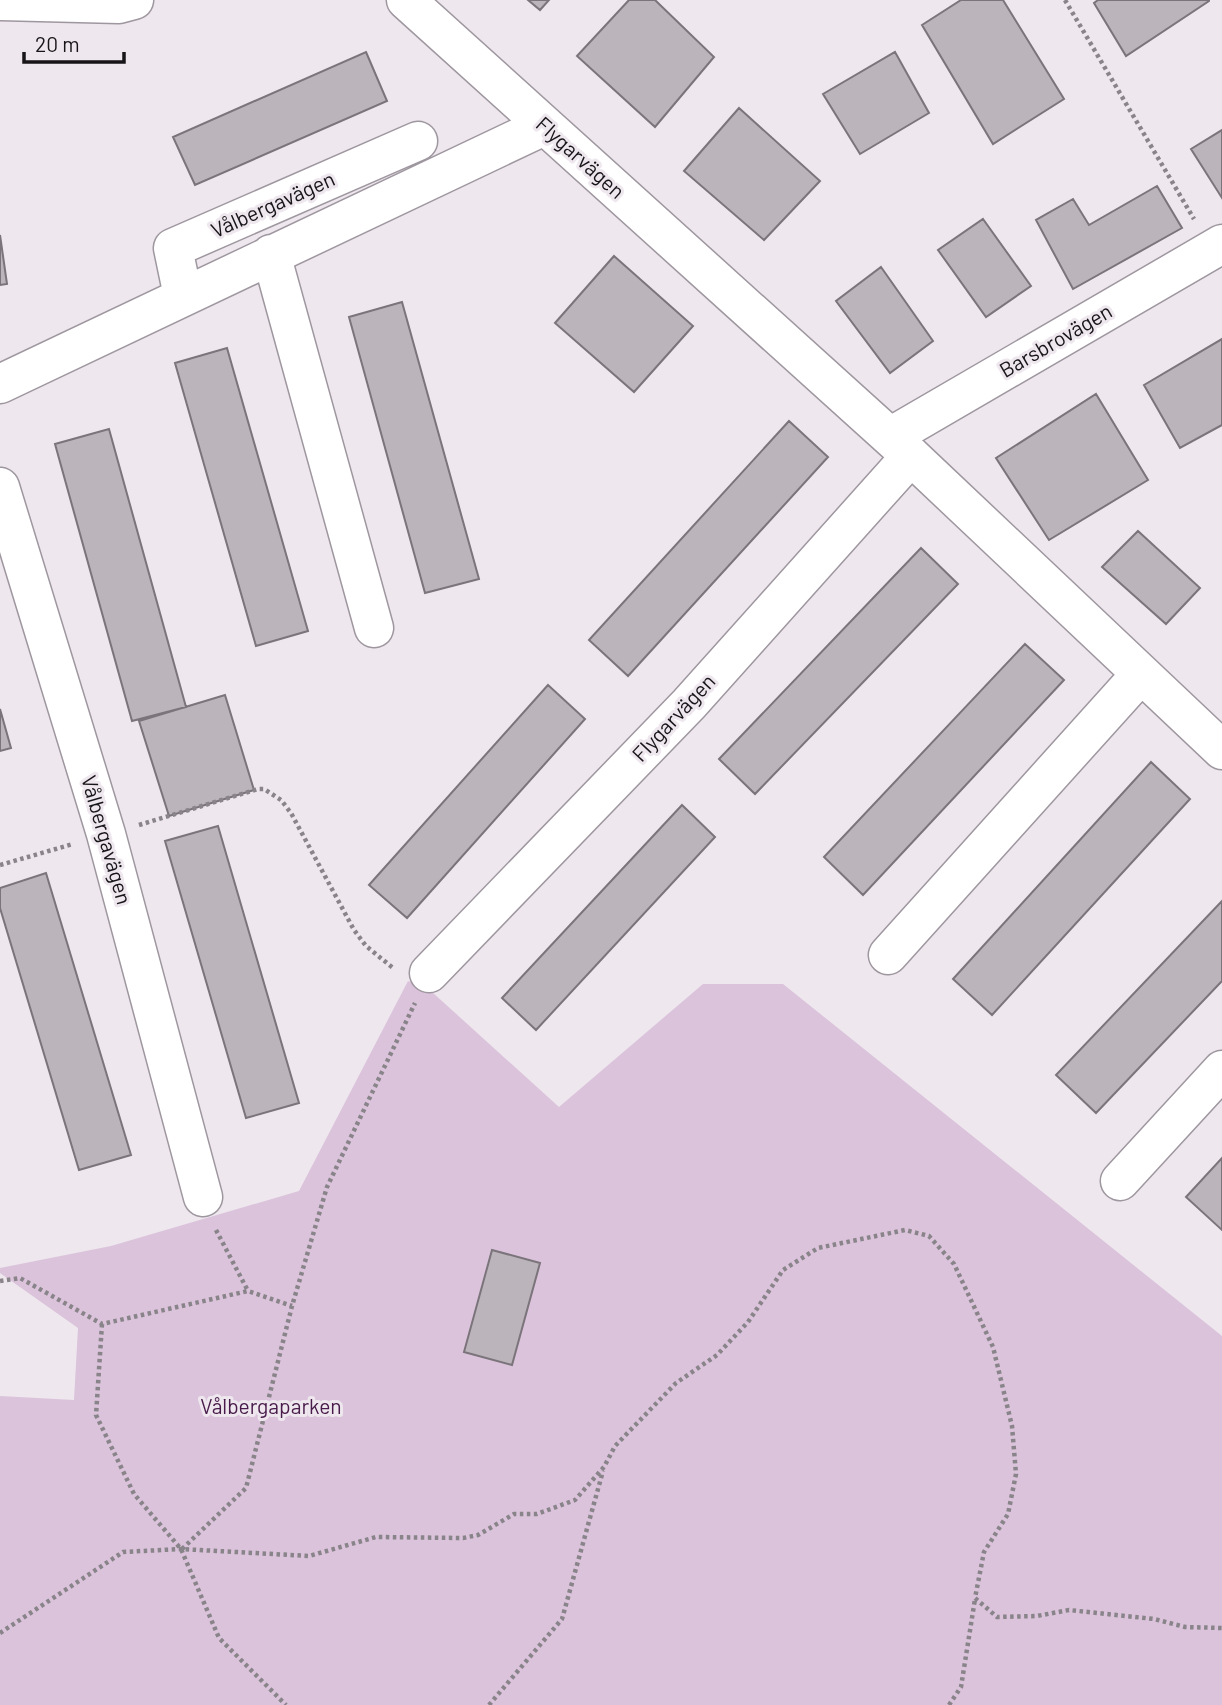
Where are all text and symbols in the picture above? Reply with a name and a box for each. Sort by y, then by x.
scale bar [24,21,124,65]
text: 20 m [35,31,80,56]
street label: Flygarvägen [532,111,630,203]
street label: Vålbergavägen [207,165,338,242]
street label: Barsbrovägen [995,297,1116,382]
street label: Flygarvägen [626,668,720,766]
street label: Vålbergavägen [77,772,138,907]
park label: Vålbergaparken [200,1393,342,1418]

